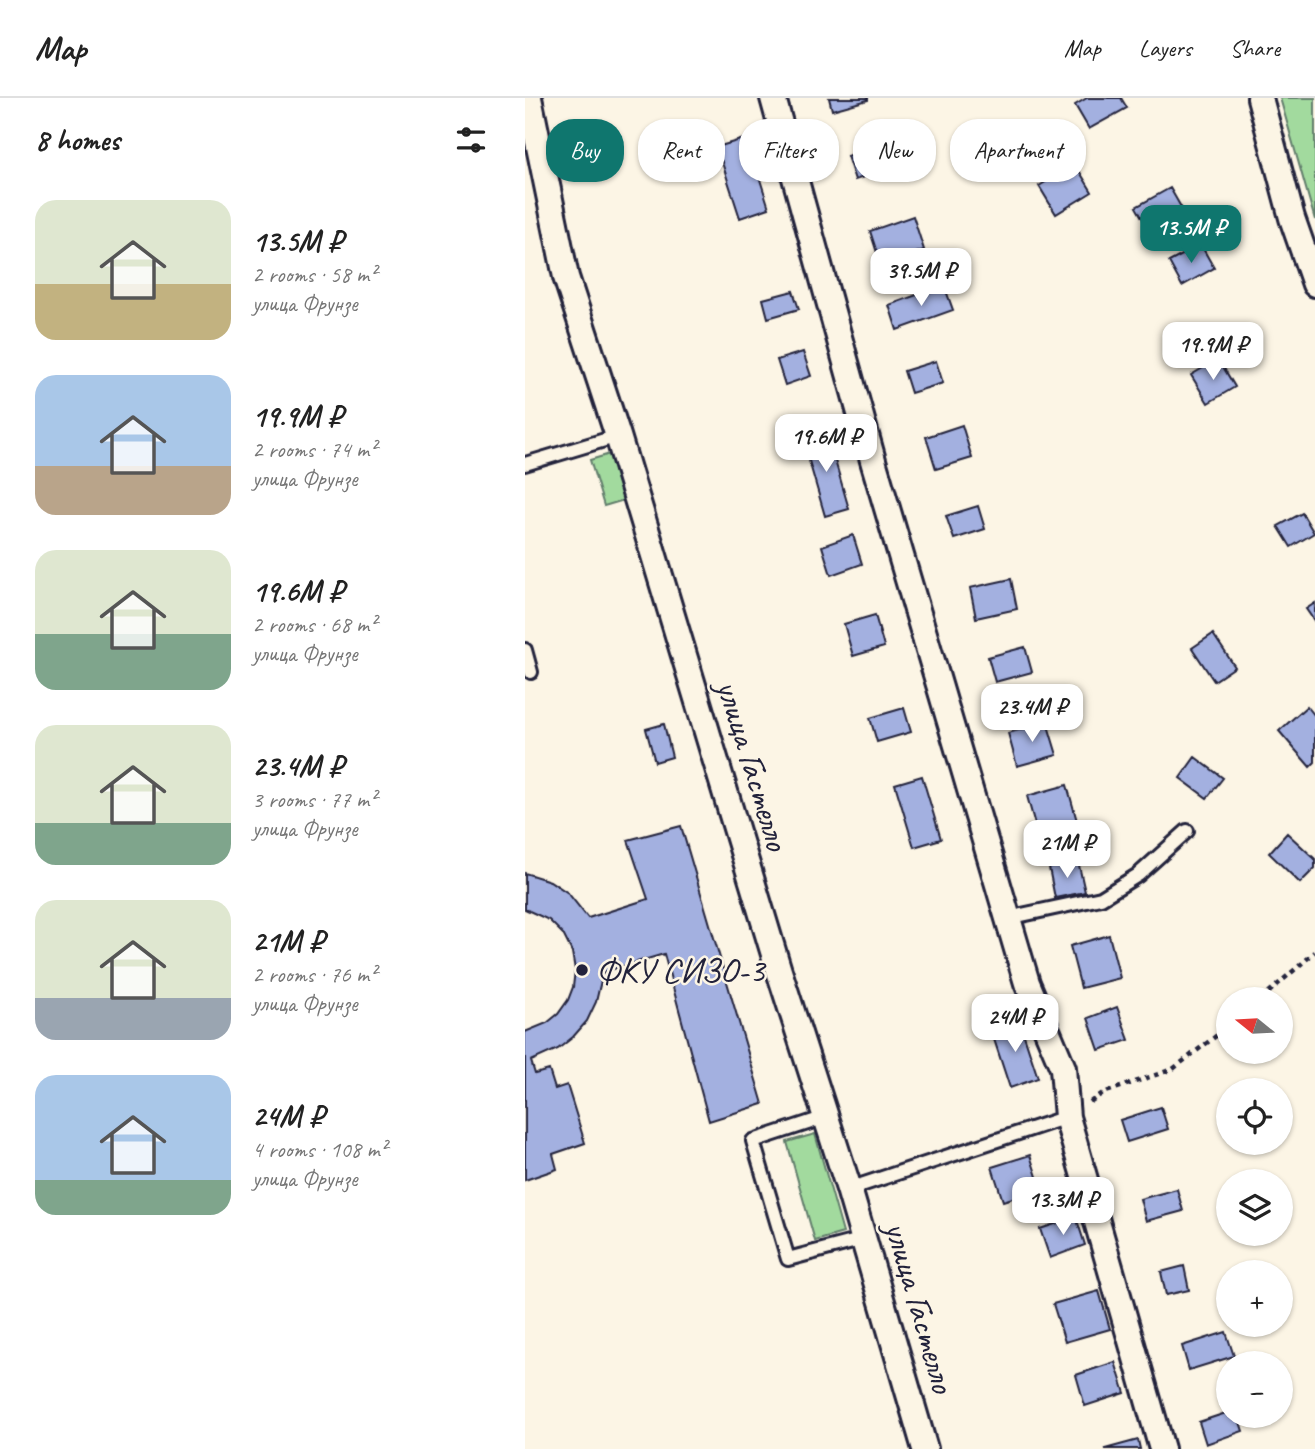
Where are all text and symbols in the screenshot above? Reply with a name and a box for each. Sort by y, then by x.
text: Map [35,27,86,69]
text: Map [1064,33,1101,63]
text: Layers [1139,33,1192,63]
text: Share [1230,33,1280,63]
chip: Buy [546,119,624,182]
chip: Rent [638,119,725,182]
chip: Filters [739,119,839,182]
chip: New [853,119,936,182]
chip: Apartment [950,119,1086,182]
text: 8 homes [35,121,120,159]
icon: filters [452,121,490,159]
pin: 13.5M ₽ [1126,206,1256,265]
text: 13.5M ₽ [1156,213,1226,242]
text: 13.5M ₽ [252,222,343,260]
icon: home [91,228,175,312]
pin: 39.5M ₽ [856,248,986,308]
text: 39.5M ₽ [886,256,956,285]
text: 2 rooms · 58 m² [252,260,376,289]
text: улица Фрунзе [252,289,357,318]
pin: 19.9M ₽ [1148,322,1278,382]
text: 19.9M ₽ [1178,330,1248,359]
text: 19.9M ₽ [252,397,342,435]
icon: home [91,403,175,487]
pin: 19.6M ₽ [761,414,891,474]
text: 19.6M ₽ [791,422,861,451]
text: 2 rooms · 74 m² [252,435,376,464]
text: улица Фрунзе [252,464,357,493]
text: 19.6M ₽ [252,572,343,610]
icon: home [91,578,175,662]
text: 2 rooms · 68 m² [252,610,376,639]
text: улица Фрунзе [252,639,357,668]
street label: улица Гастелло [705,673,801,857]
pin: 23.4M ₽ [967,684,1097,744]
text: 23.4M ₽ [997,692,1067,721]
text: 23.4M ₽ [252,747,343,785]
icon: home [91,753,175,837]
text: 3 rooms · 77 m² [252,785,376,814]
text: улица Фрунзе [252,814,357,843]
pin: 21M ₽ [1018,820,1116,880]
text: 21M ₽ [1040,828,1094,857]
text: 21M ₽ [252,922,324,960]
icon: home [91,928,175,1012]
place label: ФКУ СИЗО-3 [596,948,767,993]
text: 2 rooms · 76 m² [252,960,376,989]
marker: ФКУ СИЗО-3 [574,962,590,978]
north arrow [1216,987,1293,1064]
map controls [1216,987,1293,1428]
text: улица Фрунзе [252,989,357,1018]
pin: 24M ₽ [966,995,1064,1054]
text: 24M ₽ [988,1002,1042,1031]
button: locate [1216,1078,1293,1155]
text: 24M ₽ [252,1097,324,1135]
icon: home [91,1103,175,1187]
text: 4 rooms · 108 m² [252,1135,387,1164]
text: улица Фрунзе [252,1164,357,1193]
button: layers [1216,1169,1293,1246]
pin: 13.3M ₽ [998,1178,1128,1237]
text: 13.3M ₽ [1028,1185,1098,1214]
street label: улица Гастелло [874,1214,966,1399]
button: + [1216,1260,1293,1337]
button: − [1216,1351,1293,1428]

